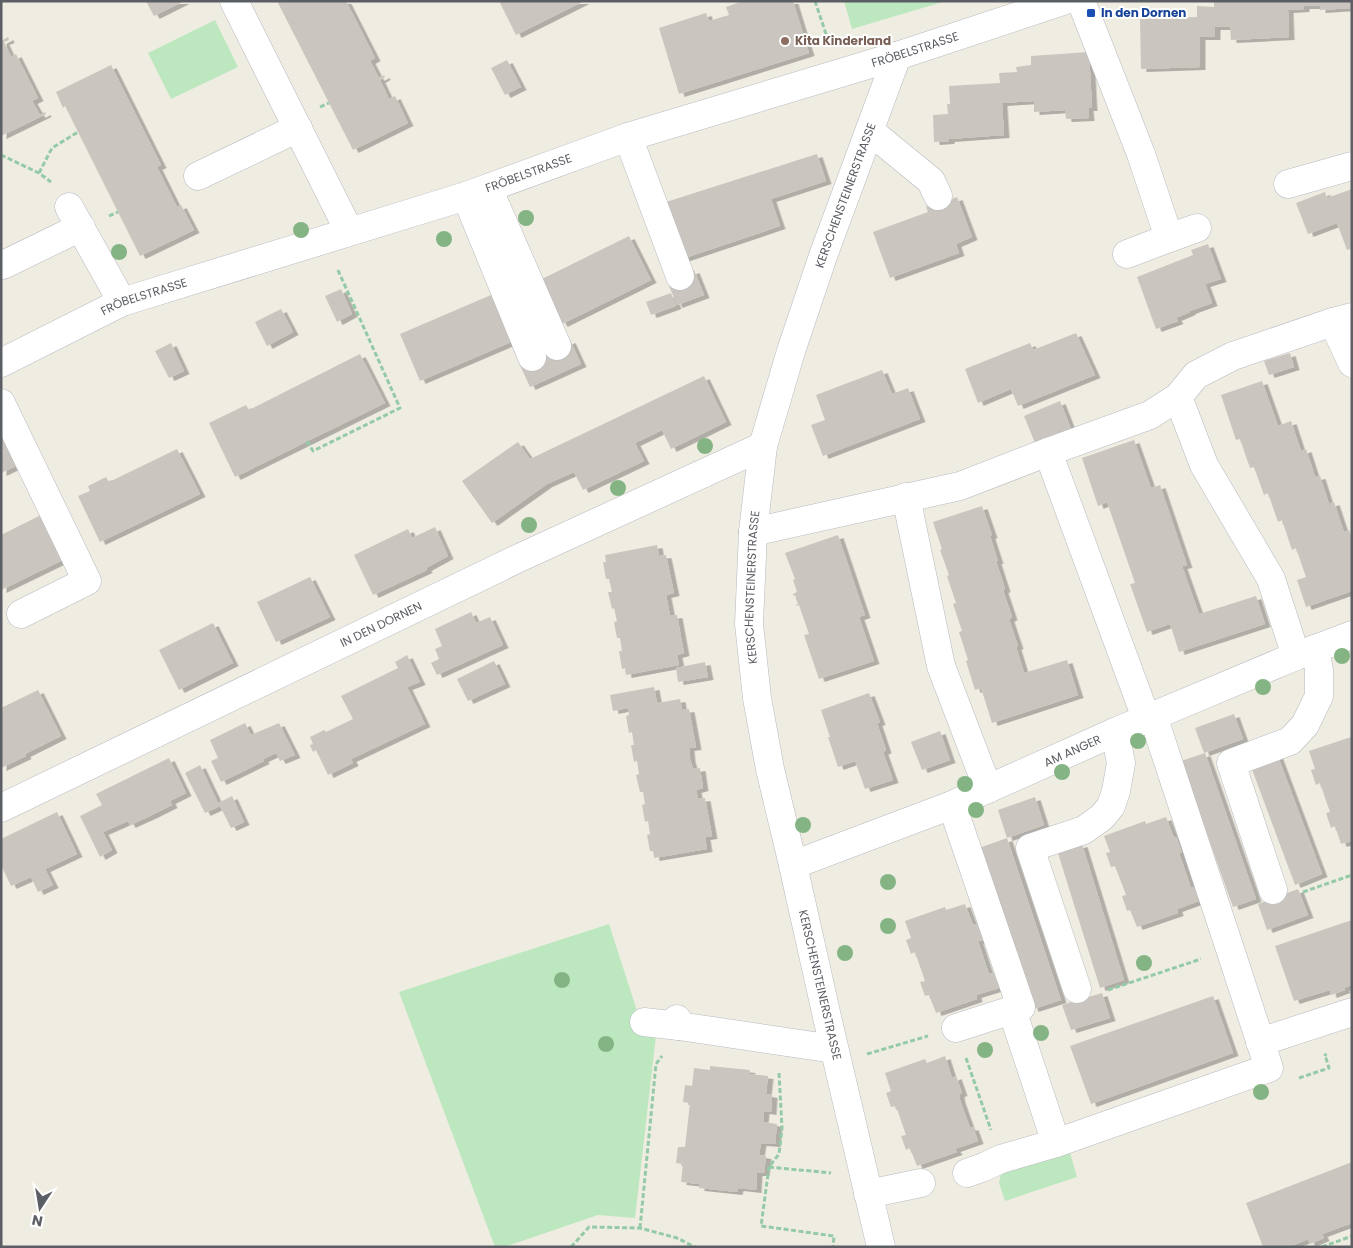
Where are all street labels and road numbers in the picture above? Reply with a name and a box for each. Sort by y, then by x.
street label: FRÖBELSTRASSE [869,27,961,71]
street label: KERSCHENSTEINERSTRASSE [811,120,880,270]
street label: FRÖBELSTRASSE [483,149,574,196]
street label: FRÖBELSTRASSE [98,273,189,319]
street label: KERSCHENSTEINERSTRASSE [740,510,763,665]
street label: IN DEN DORNEN [337,597,425,651]
street label: AM ANGER [1041,730,1104,771]
street label: KERSCHENSTEINERSTRASSE [795,908,846,1062]

